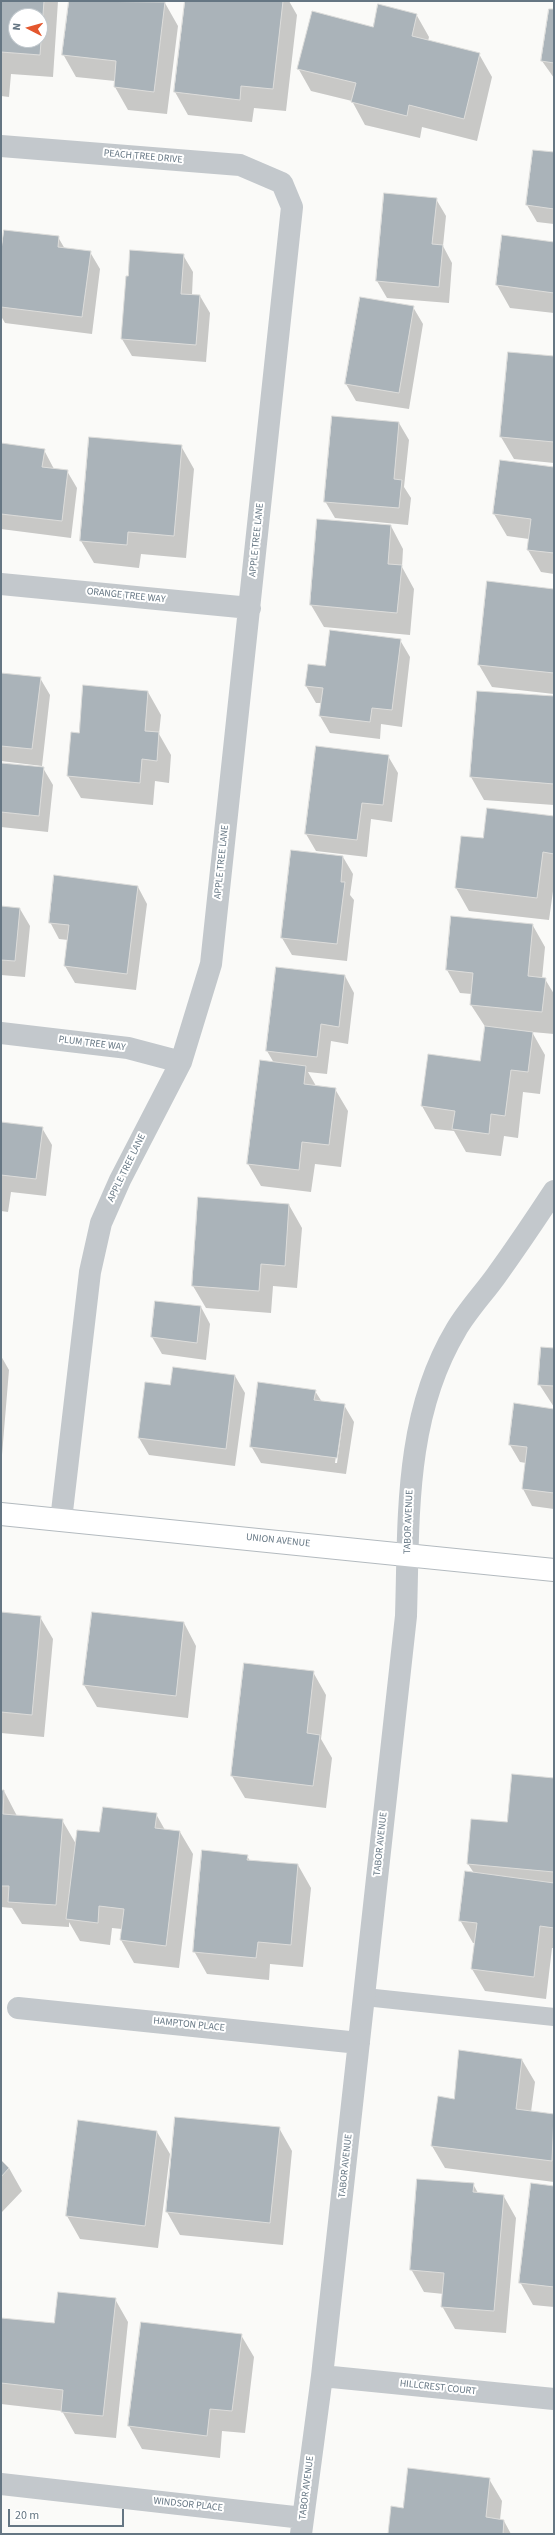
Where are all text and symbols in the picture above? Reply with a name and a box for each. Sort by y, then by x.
north arrow [8,8,48,48]
text: N [9,22,24,31]
street label: PEACH TREE DRIVE [103,148,183,166]
street label: APPLE TREE LANE [247,502,267,578]
street label: ORANGE TREE WAY [86,586,166,606]
street label: APPLE TREE LANE [212,824,232,900]
street label: PLUM TREE WAY [58,1034,126,1054]
street label: APPLE TREE LANE [105,1132,149,1204]
street label: TABOR AVENUE [402,1490,416,1554]
street label: UNION AVENUE [245,1532,311,1550]
street label: TABOR AVENUE [372,1811,390,1877]
street label: HAMPTON PLACE [153,2015,225,2035]
street label: TABOR AVENUE [337,2133,355,2199]
street label: HILLCREST COURT [399,2378,477,2398]
street label: TABOR AVENUE [297,2455,317,2521]
street label: WINDSOR PLACE [153,2495,223,2515]
scale bar [10,2501,126,2527]
text: 20 m [15,2507,39,2524]

